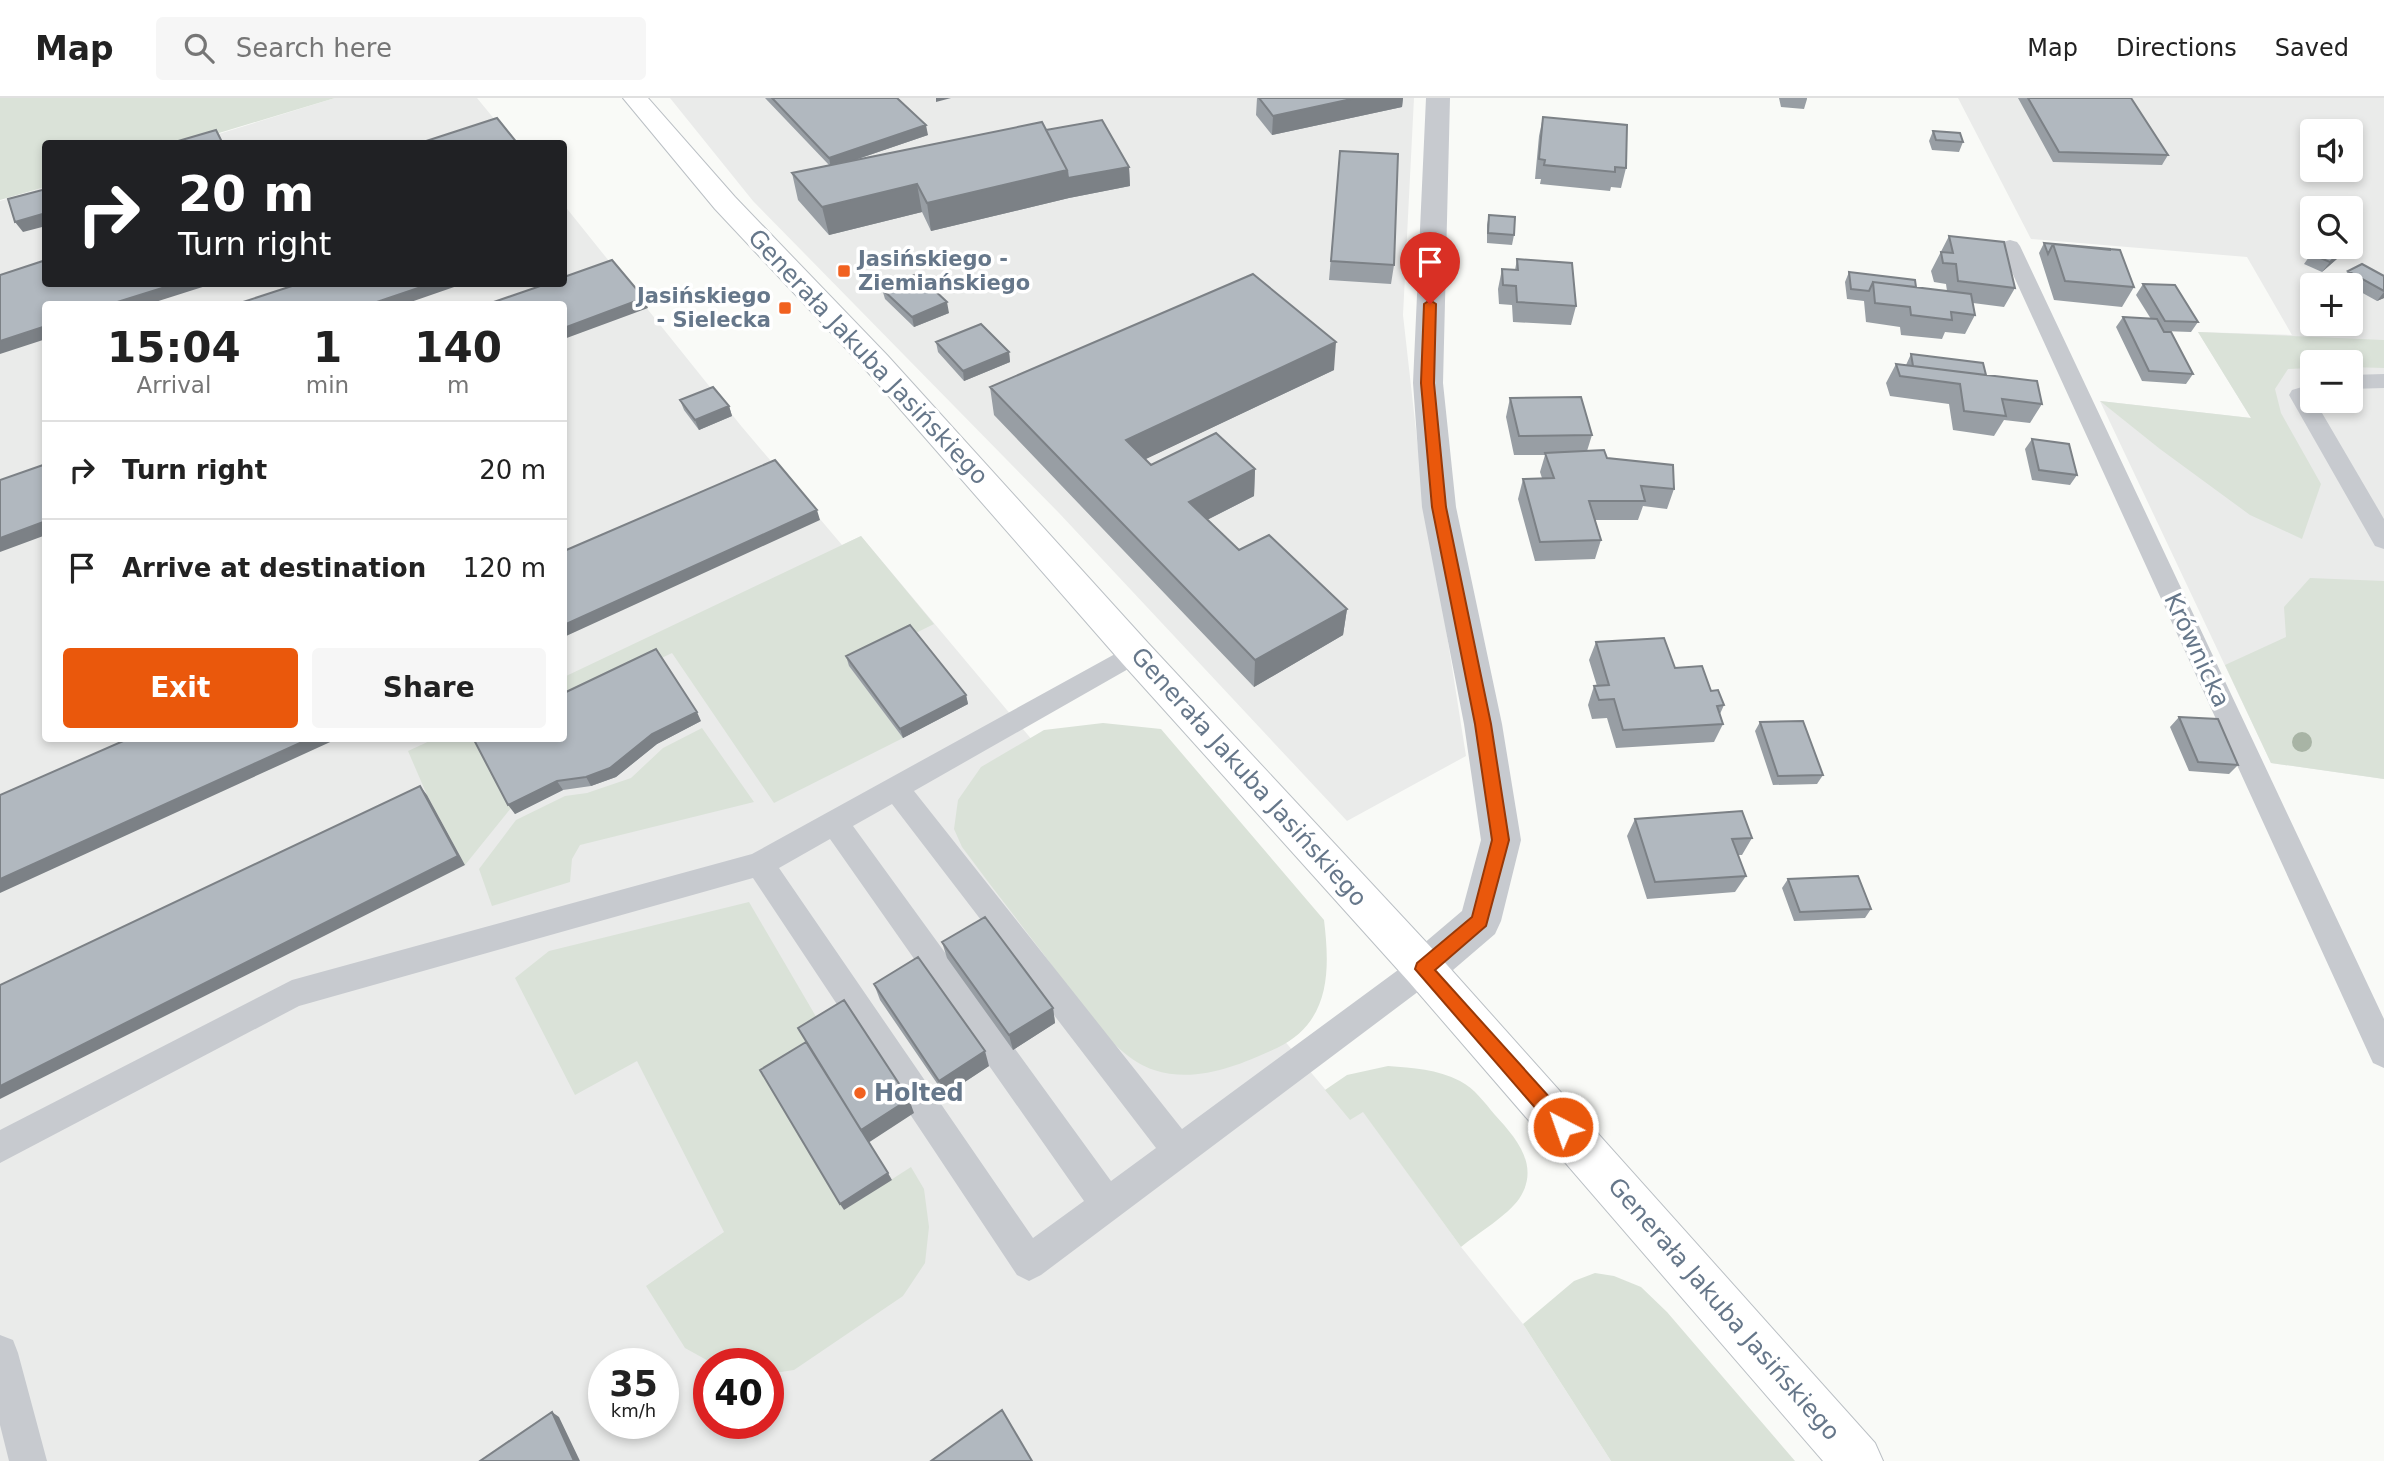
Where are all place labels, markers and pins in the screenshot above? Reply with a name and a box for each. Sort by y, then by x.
pin [1400,232,1460,304]
place label: Jasińskiego - Ziemiańskiego [856,247,1030,295]
marker: Jasińskiego - Ziemiańskiego [836,263,852,279]
place label: Jasińskiego - Sielecka [635,284,771,332]
marker: Jasińskiego - Sielecka [777,300,793,316]
place label: Holted [874,1079,964,1107]
marker: Holted [852,1085,868,1101]

